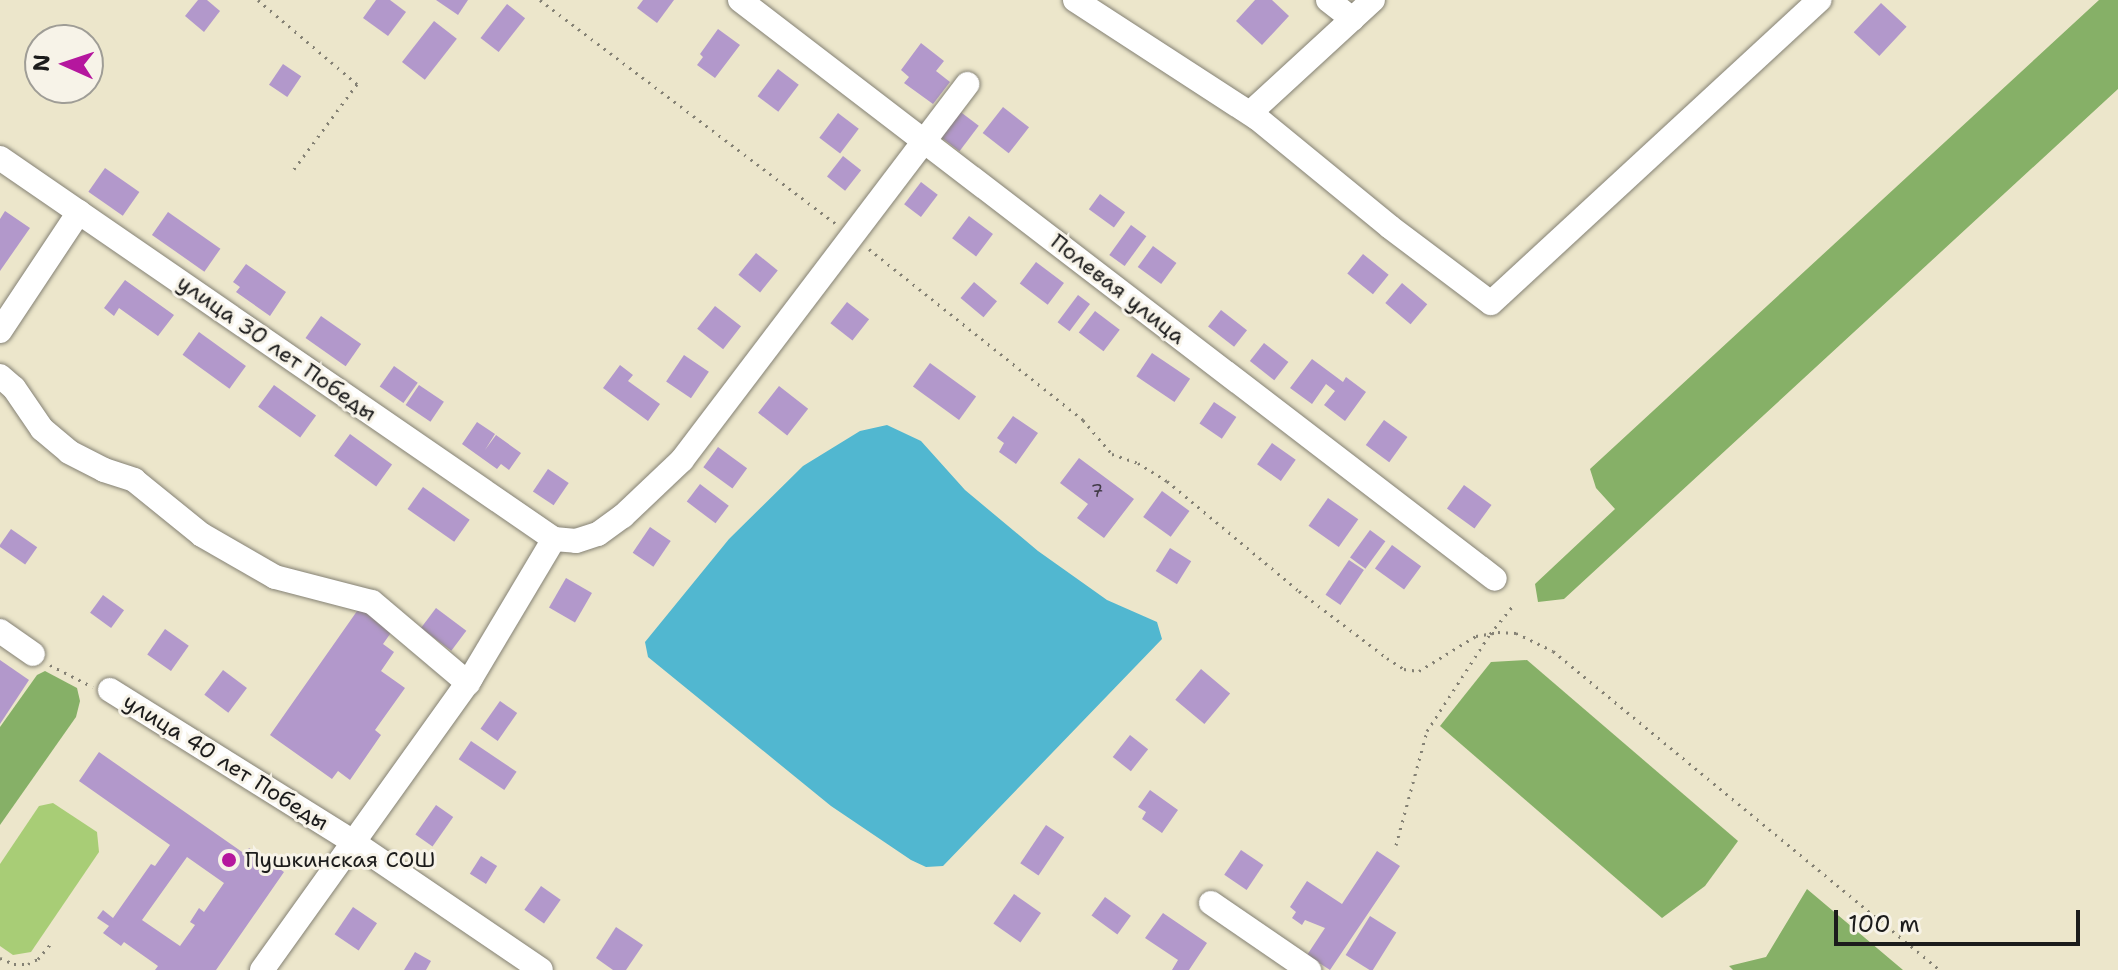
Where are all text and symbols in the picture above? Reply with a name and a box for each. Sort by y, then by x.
north arrow [24,24,104,104]
text: N [27,53,56,72]
street label: Полевая улица [1046,228,1190,350]
street label: улица 30 лет Победы [172,269,382,427]
house number: 7 [1091,480,1103,502]
street label: улица 40 лет Победы [118,688,334,836]
place label: Пушкинская СОШ [245,847,436,873]
marker: Пушкинская СОШ [220,851,238,869]
scale bar [1838,894,2084,944]
text: 100 m [1848,908,1920,940]

